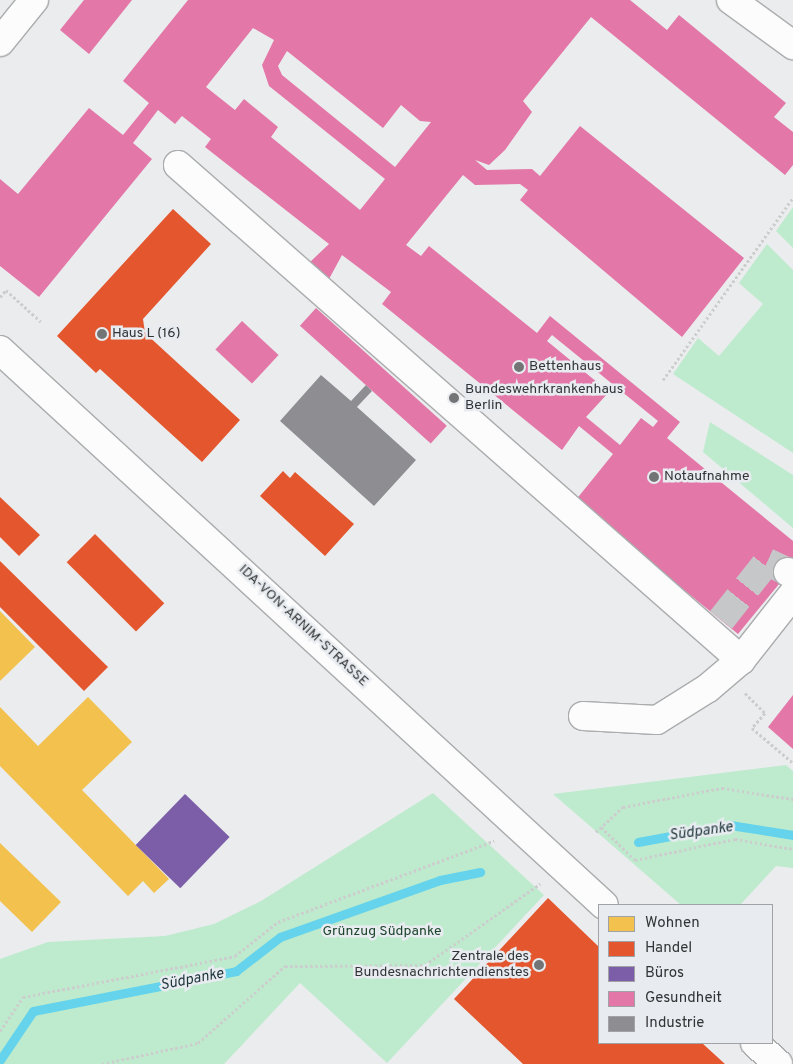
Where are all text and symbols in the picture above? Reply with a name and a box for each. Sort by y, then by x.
place label: Haus L (16) [112,326,181,342]
marker: Haus L (16) [96,328,108,340]
place label: Bettenhaus [529,359,601,375]
marker: Bettenhaus [513,361,525,373]
place label: Bundeswehrkrankenhaus Berlin [465,382,623,414]
marker: Bundeswehrkrankenhaus Berlin [447,391,461,405]
place label: Notaufnahme [664,469,750,485]
marker: Notaufnahme [648,471,660,483]
street label: IDA-VON-ARNIM-STRASSE [235,562,371,690]
water label: Südpanke [668,819,734,845]
legend [598,904,773,1044]
text: Wohnen [645,914,700,933]
park label: Grünzug Südpanke [322,924,442,940]
text: Handel [645,939,692,958]
place label: Zentrale des Bundesnachrichtendienstes [354,949,529,982]
marker: Zentrale des Bundesnachrichtendienstes [533,959,545,971]
text: Büros [645,964,684,983]
water label: Südpanke [159,965,225,995]
text: Gesundheit [645,989,722,1008]
text: Industrie [645,1014,704,1033]

